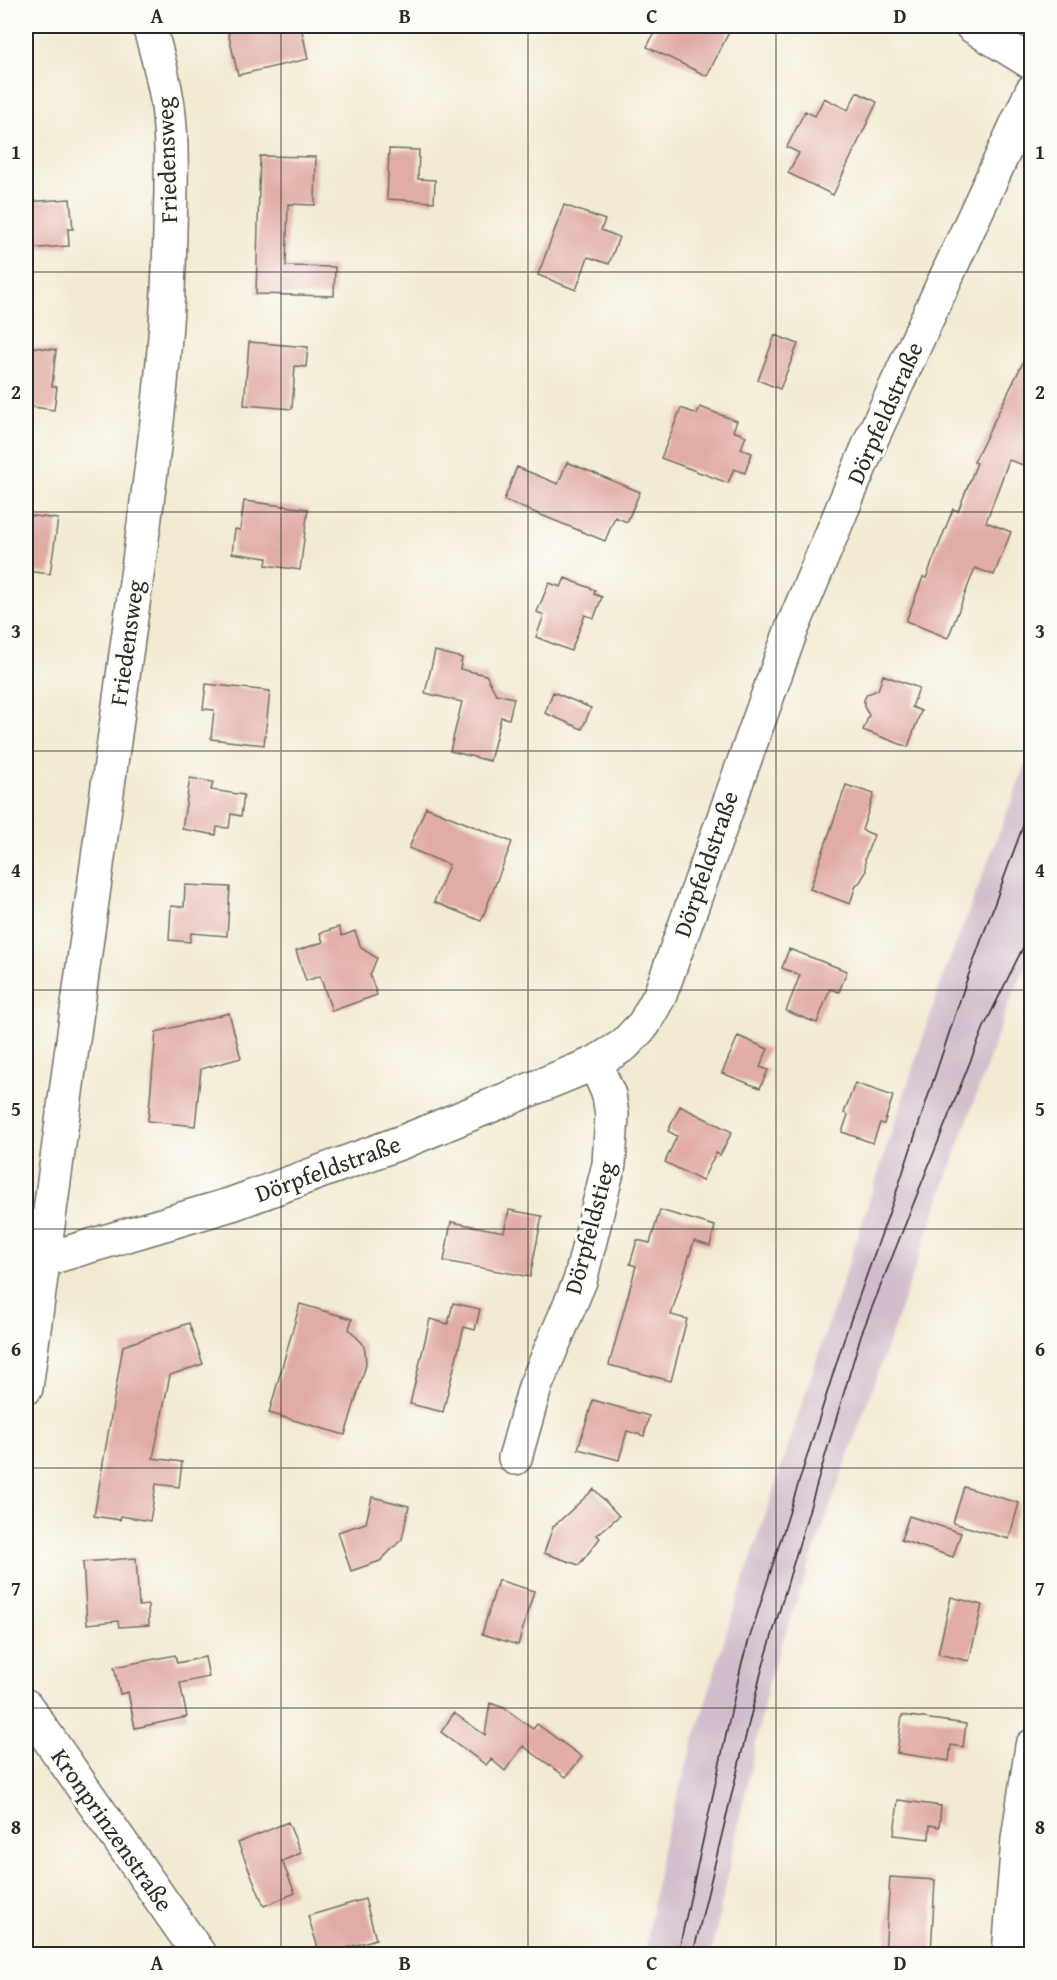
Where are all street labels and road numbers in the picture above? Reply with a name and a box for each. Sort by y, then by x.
street label: Friedensweg [147,96,186,224]
street label: Dörpfeldstraße [838,336,932,490]
street label: Friedensweg [100,578,153,708]
street label: Dörpfeldstraße [664,786,747,942]
street label: Dörpfeldstraße [250,1126,405,1211]
street label: Dörpfeldstieg [555,1158,624,1298]
street label: Kronprinzenstraße [43,1741,182,1918]

